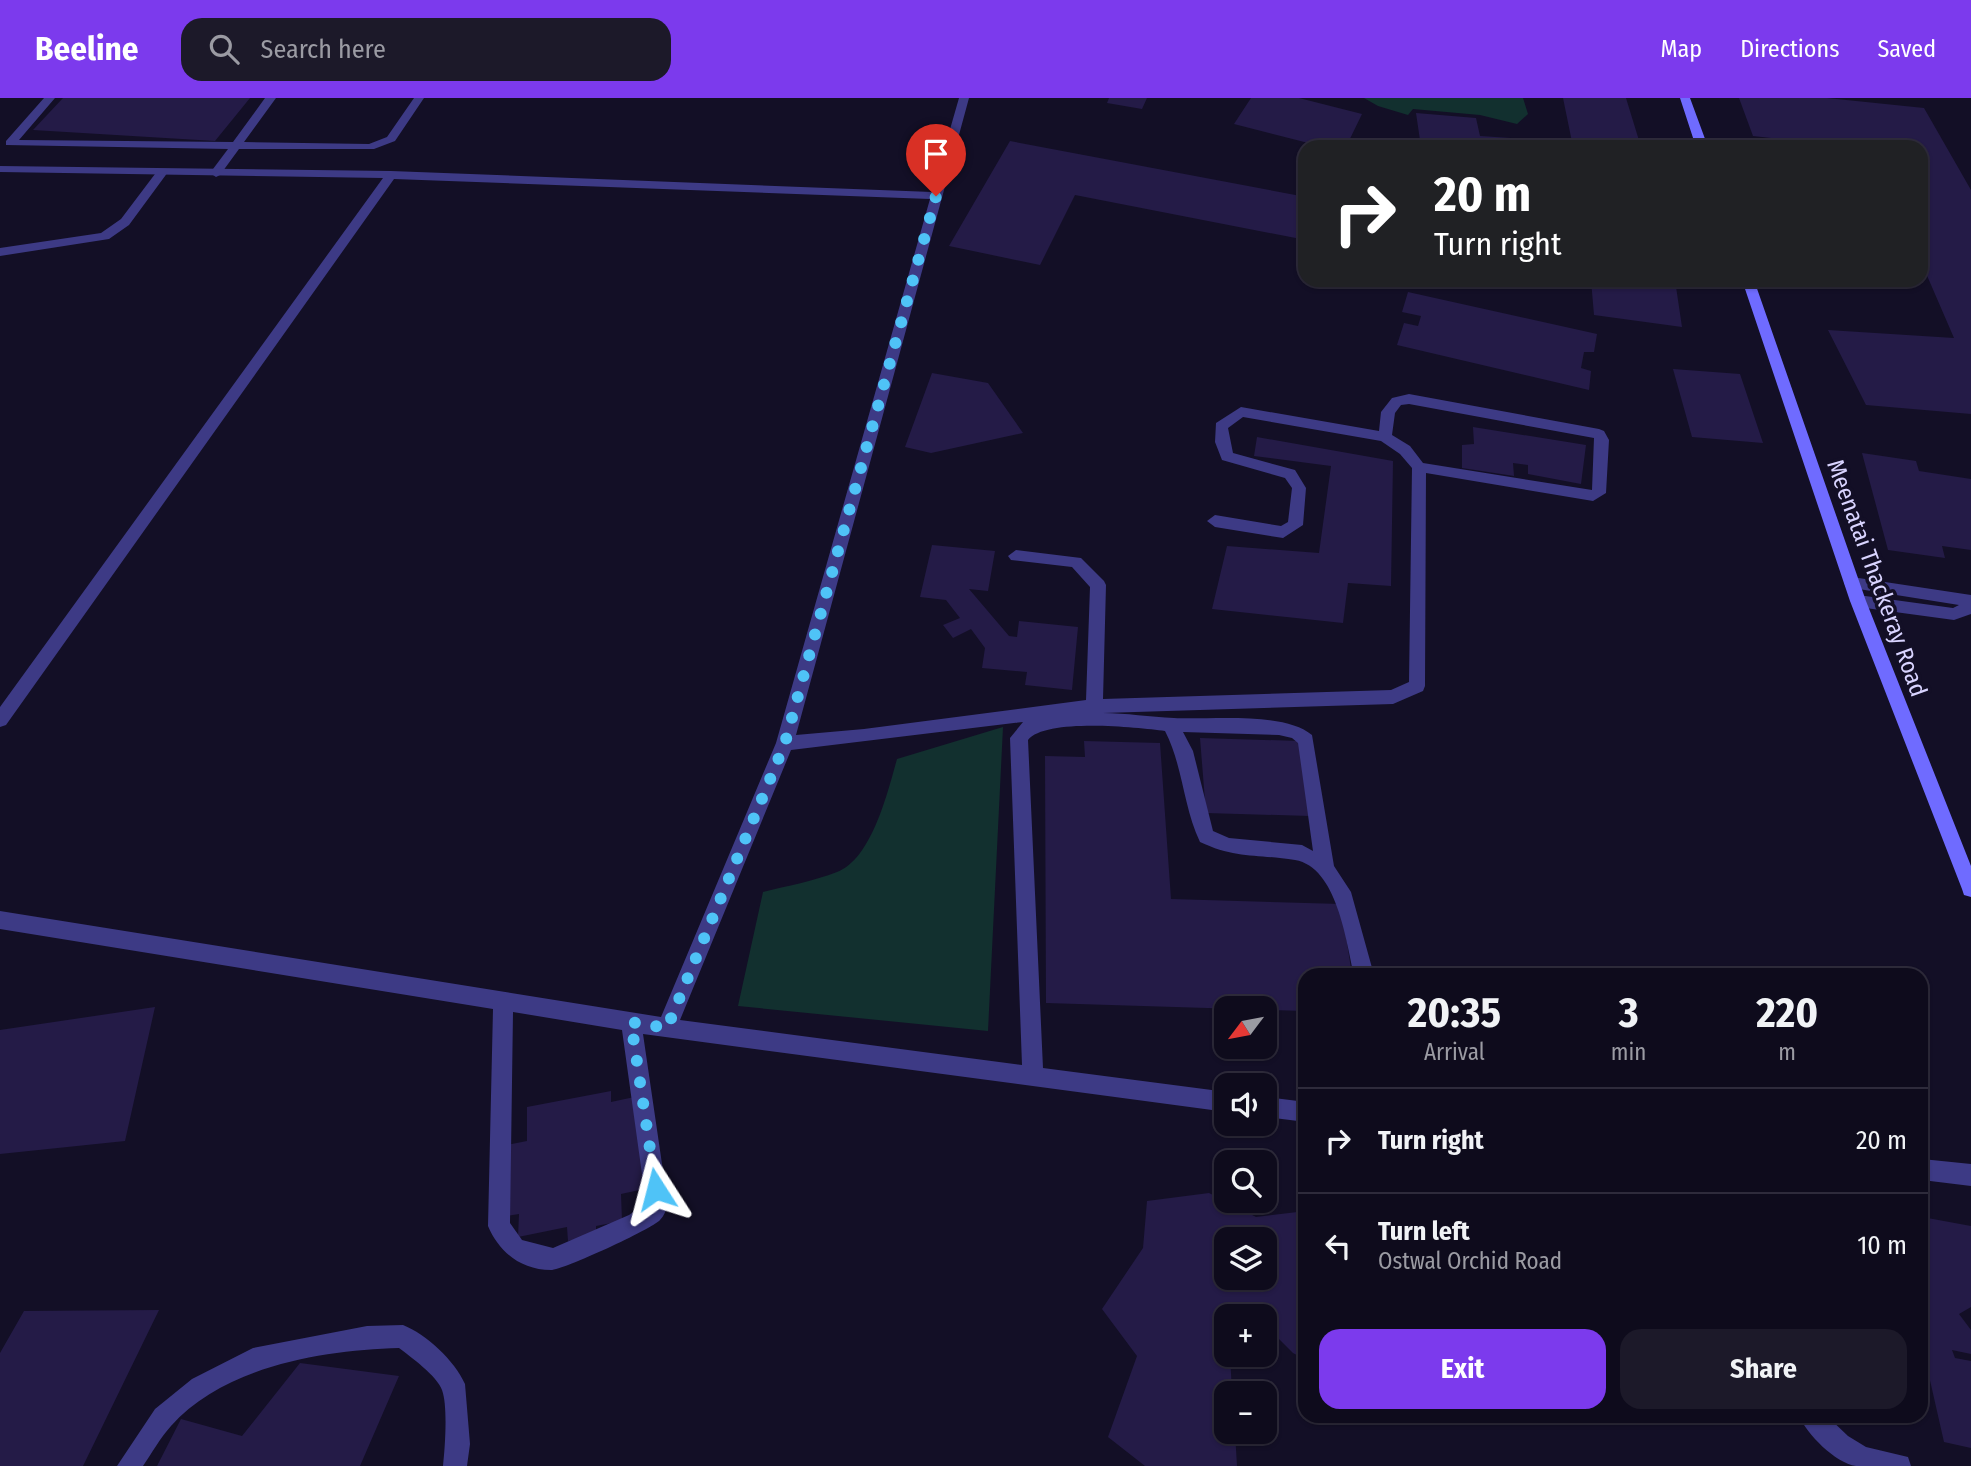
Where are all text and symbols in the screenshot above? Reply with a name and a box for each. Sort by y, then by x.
search box [181,18,671,81]
text: Beeline [35,29,139,69]
icon: search [205,30,243,68]
text: Search here [261,34,386,65]
text: Map [1661,35,1702,63]
text: Directions [1740,35,1839,63]
text: Saved [1877,35,1936,63]
pin [906,124,966,196]
icon: arrive [917,135,955,173]
text: 20 m [1434,165,1531,224]
icon: right [1319,168,1410,259]
text: Turn right [1434,225,1561,263]
street label: Meenatai Thackeray Road [1821,456,1933,700]
text: 20:35 [1408,988,1501,1038]
text: 3 [1619,988,1639,1038]
text: 220 [1756,988,1818,1038]
north arrow [1214,996,1278,1059]
map controls [1214,996,1277,1444]
text: Arrival [1424,1038,1485,1066]
text: min [1611,1038,1646,1066]
text: m [1778,1038,1796,1066]
button: sound [1214,1073,1277,1136]
icon: right [1319,1122,1357,1160]
text: Turn right [1378,1125,1484,1156]
text: 20 m [1856,1125,1907,1156]
button: search [1214,1150,1277,1213]
position arrow [619,1152,693,1226]
text: Turn left [1378,1216,1470,1247]
button: layers [1214,1227,1277,1290]
icon: left [1319,1227,1357,1265]
text: 10 m [1857,1230,1907,1261]
text: Ostwal Orchid Road [1378,1247,1562,1275]
button: + [1214,1304,1277,1367]
button: Exit [1319,1329,1606,1409]
button: Share [1620,1329,1907,1409]
button: − [1214,1381,1277,1444]

